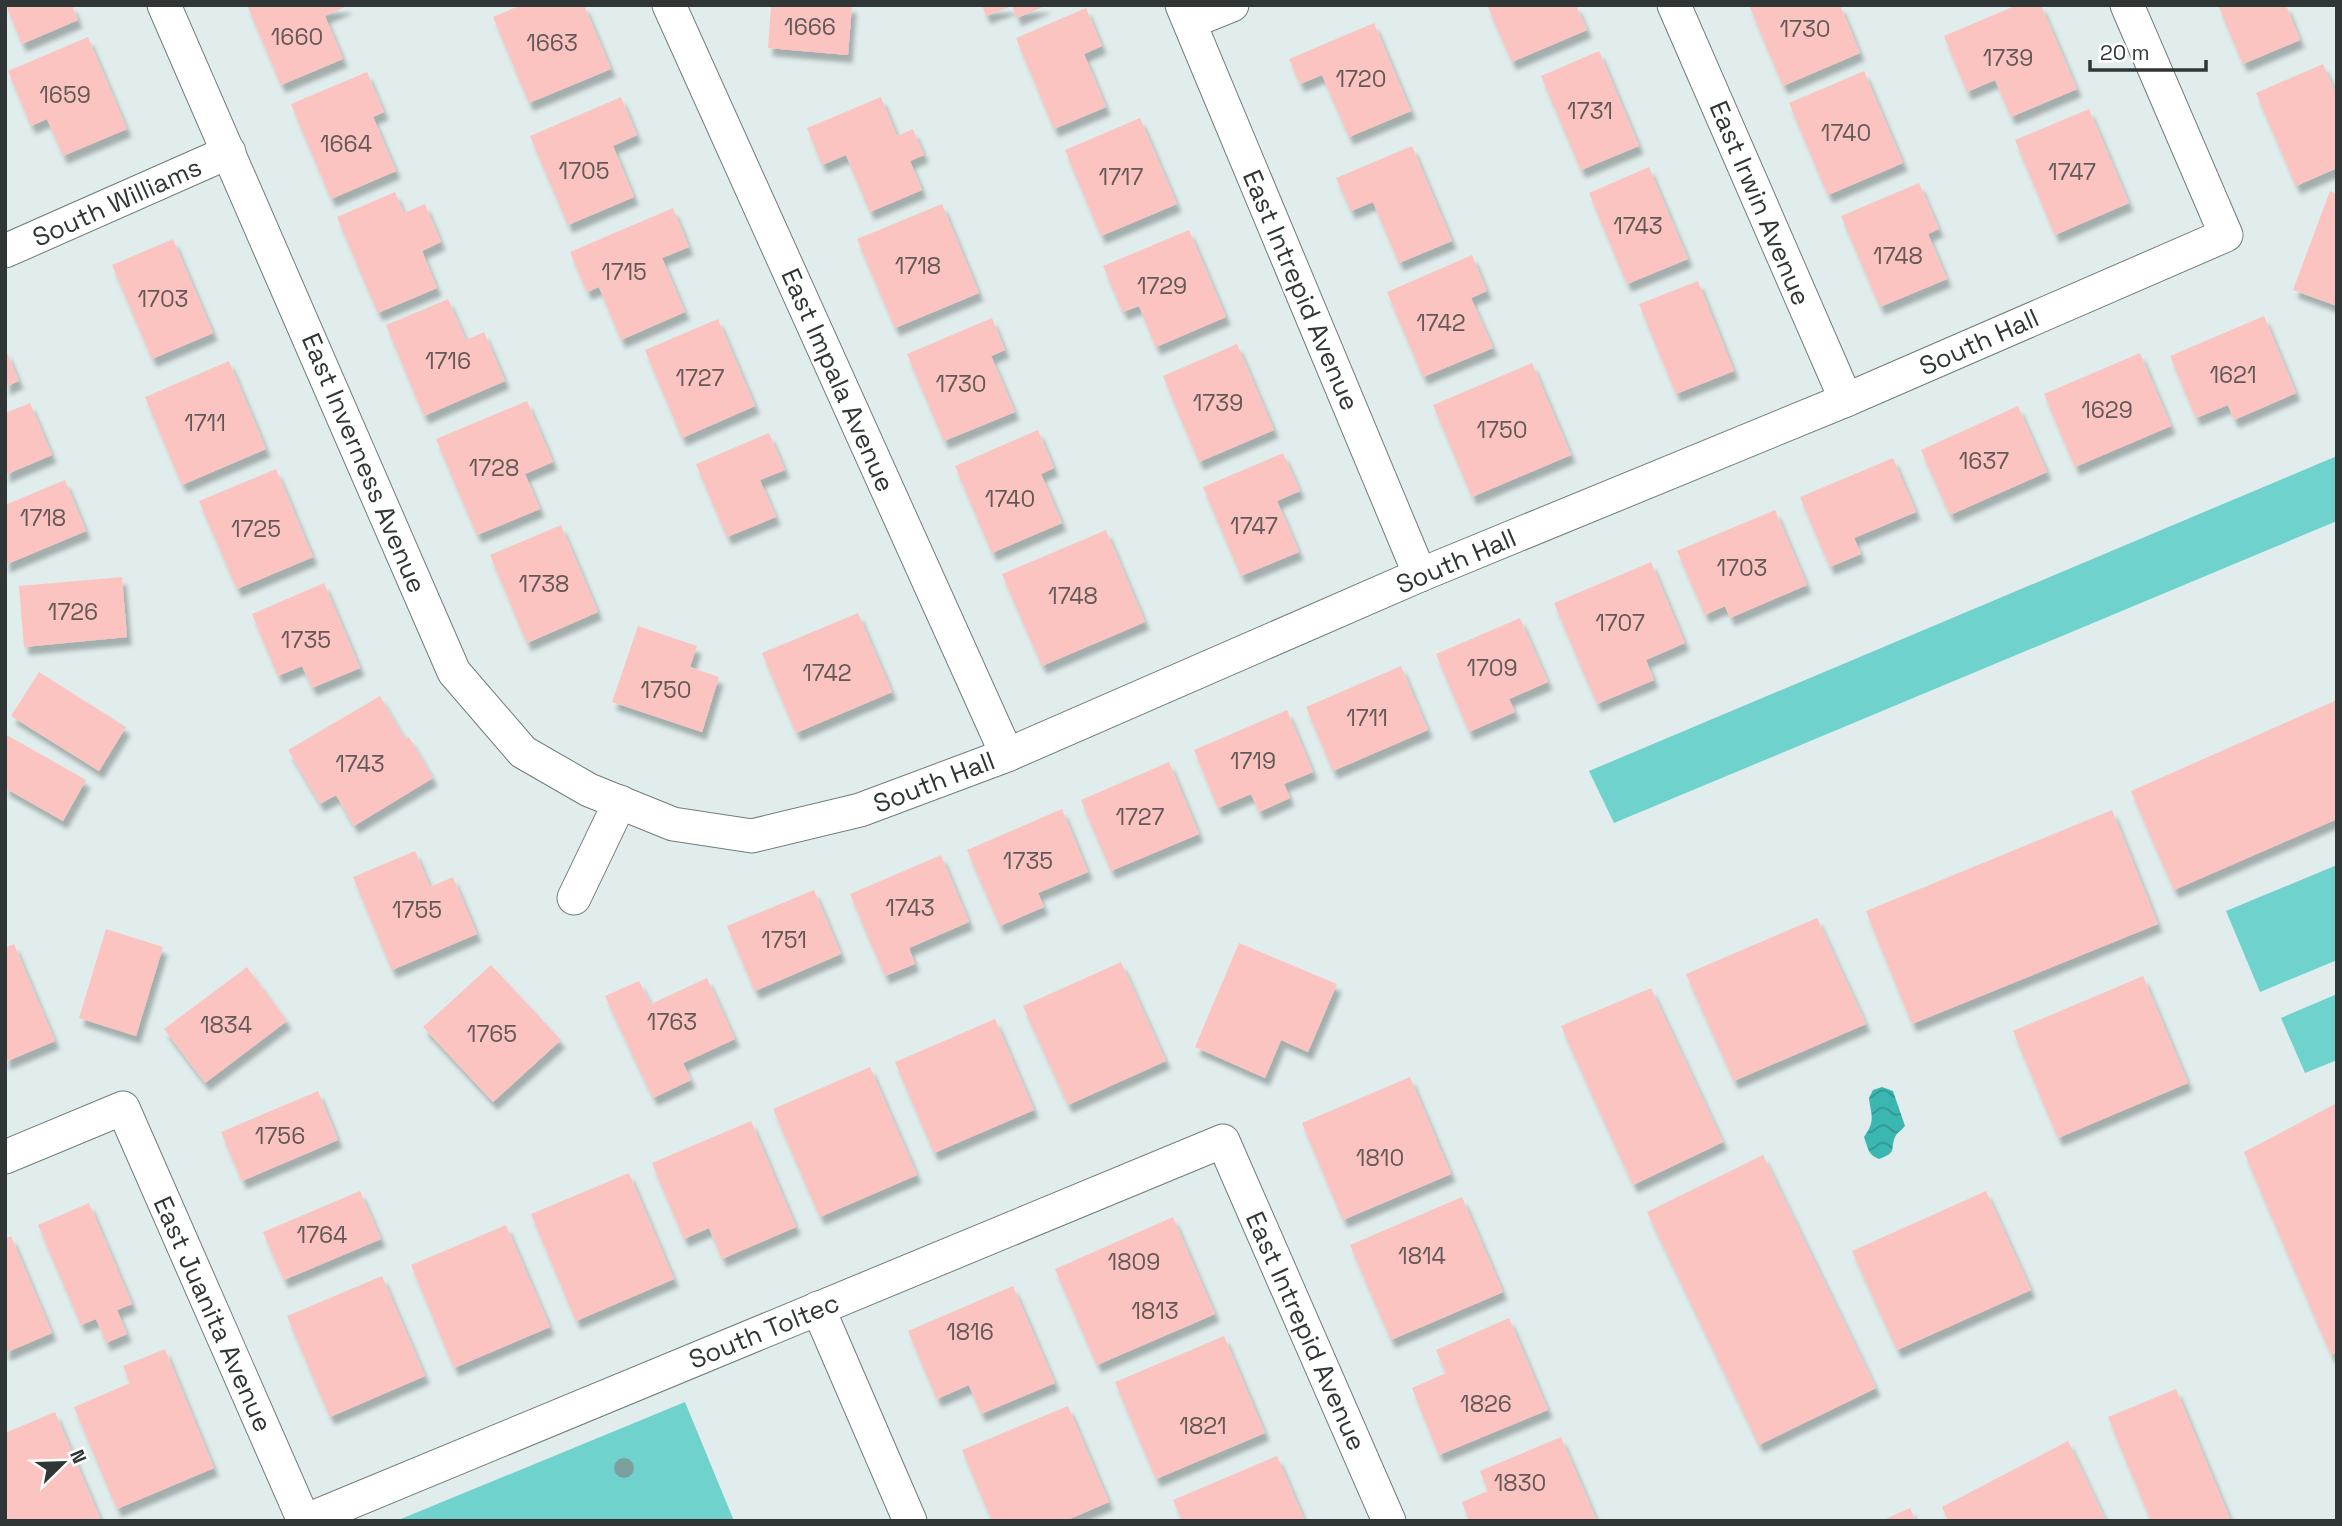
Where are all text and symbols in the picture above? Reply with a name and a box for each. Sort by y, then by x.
house number: 1666 [784,12,836,42]
house number: 1730 [1779,14,1831,44]
house number: 1660 [271,22,323,52]
house number: 1663 [526,28,578,58]
scale bar [2090,28,2206,72]
text: 20 m [2100,39,2150,66]
house number: 1739 [1983,43,2033,73]
house number: 1720 [1336,64,1386,94]
house number: 1659 [39,80,91,110]
house number: 1731 [1567,96,1613,126]
street label: East Irwin Avenue [1702,96,1818,310]
house number: 1740 [1821,118,1871,148]
house number: 1664 [320,129,372,159]
street label: South Williams [27,150,207,254]
house number: 1705 [559,156,609,186]
house number: 1747 [2048,157,2096,187]
house number: 1717 [1099,162,1143,192]
street label: East Intrepid Avenue [1235,165,1367,415]
house number: 1743 [1613,211,1663,241]
house number: 1748 [1873,241,1923,271]
house number: 1718 [895,251,941,281]
house number: 1715 [601,257,647,287]
street label: East Impala Avenue [773,263,903,497]
house number: 1729 [1137,271,1187,301]
house number: 1703 [137,284,189,314]
street label: South Hall [1914,301,2044,383]
house number: 1742 [1416,308,1466,338]
street label: East Inverness Avenue [294,328,434,598]
house number: 1716 [425,346,471,376]
house number: 1621 [2209,360,2257,390]
house number: 1727 [675,363,725,393]
house number: 1730 [935,369,987,399]
house number: 1739 [1193,388,1243,418]
house number: 1629 [2081,395,2133,425]
house number: 1711 [184,408,226,438]
house number: 1750 [1476,415,1528,445]
house number: 1637 [1959,446,2009,476]
house number: 1728 [469,453,519,483]
house number: 1740 [985,484,1035,514]
house number: 1718 [20,503,66,533]
house number: 1747 [1230,511,1278,541]
house number: 1725 [231,514,281,544]
street label: South Hall [1391,520,1521,602]
house number: 1703 [1716,553,1768,583]
house number: 1738 [519,569,569,599]
house number: 1748 [1048,581,1098,611]
house number: 1726 [48,597,98,627]
house number: 1707 [1595,608,1645,638]
house number: 1735 [281,625,331,655]
house number: 1709 [1466,653,1518,683]
house number: 1742 [802,658,852,688]
house number: 1750 [640,675,692,705]
house number: 1711 [1346,703,1388,733]
street label: South Hall [869,743,999,821]
house number: 1719 [1230,746,1276,776]
house number: 1743 [335,749,385,779]
house number: 1727 [1115,802,1165,832]
house number: 1735 [1003,846,1053,876]
house number: 1743 [885,893,935,923]
house number: 1755 [392,895,442,925]
house number: 1751 [761,925,807,955]
house number: 1763 [647,1007,697,1037]
house number: 1834 [200,1010,252,1040]
house number: 1765 [467,1019,517,1049]
house number: 1756 [255,1121,305,1151]
house number: 1810 [1356,1143,1404,1173]
street label: East Juanita Avenue [146,1191,280,1437]
street label: East Intrepid Avenue [1238,1206,1374,1456]
house number: 1764 [297,1220,347,1250]
house number: 1814 [1398,1241,1446,1271]
house number: 1809 [1108,1247,1160,1277]
street label: South Toltec [684,1285,844,1377]
house number: 1813 [1131,1296,1179,1326]
house number: 1816 [946,1317,994,1347]
house number: 1826 [1460,1389,1512,1419]
house number: 1821 [1179,1411,1227,1441]
north arrow [28,1428,98,1498]
text: N [64,1446,92,1467]
house number: 1830 [1494,1468,1546,1498]

